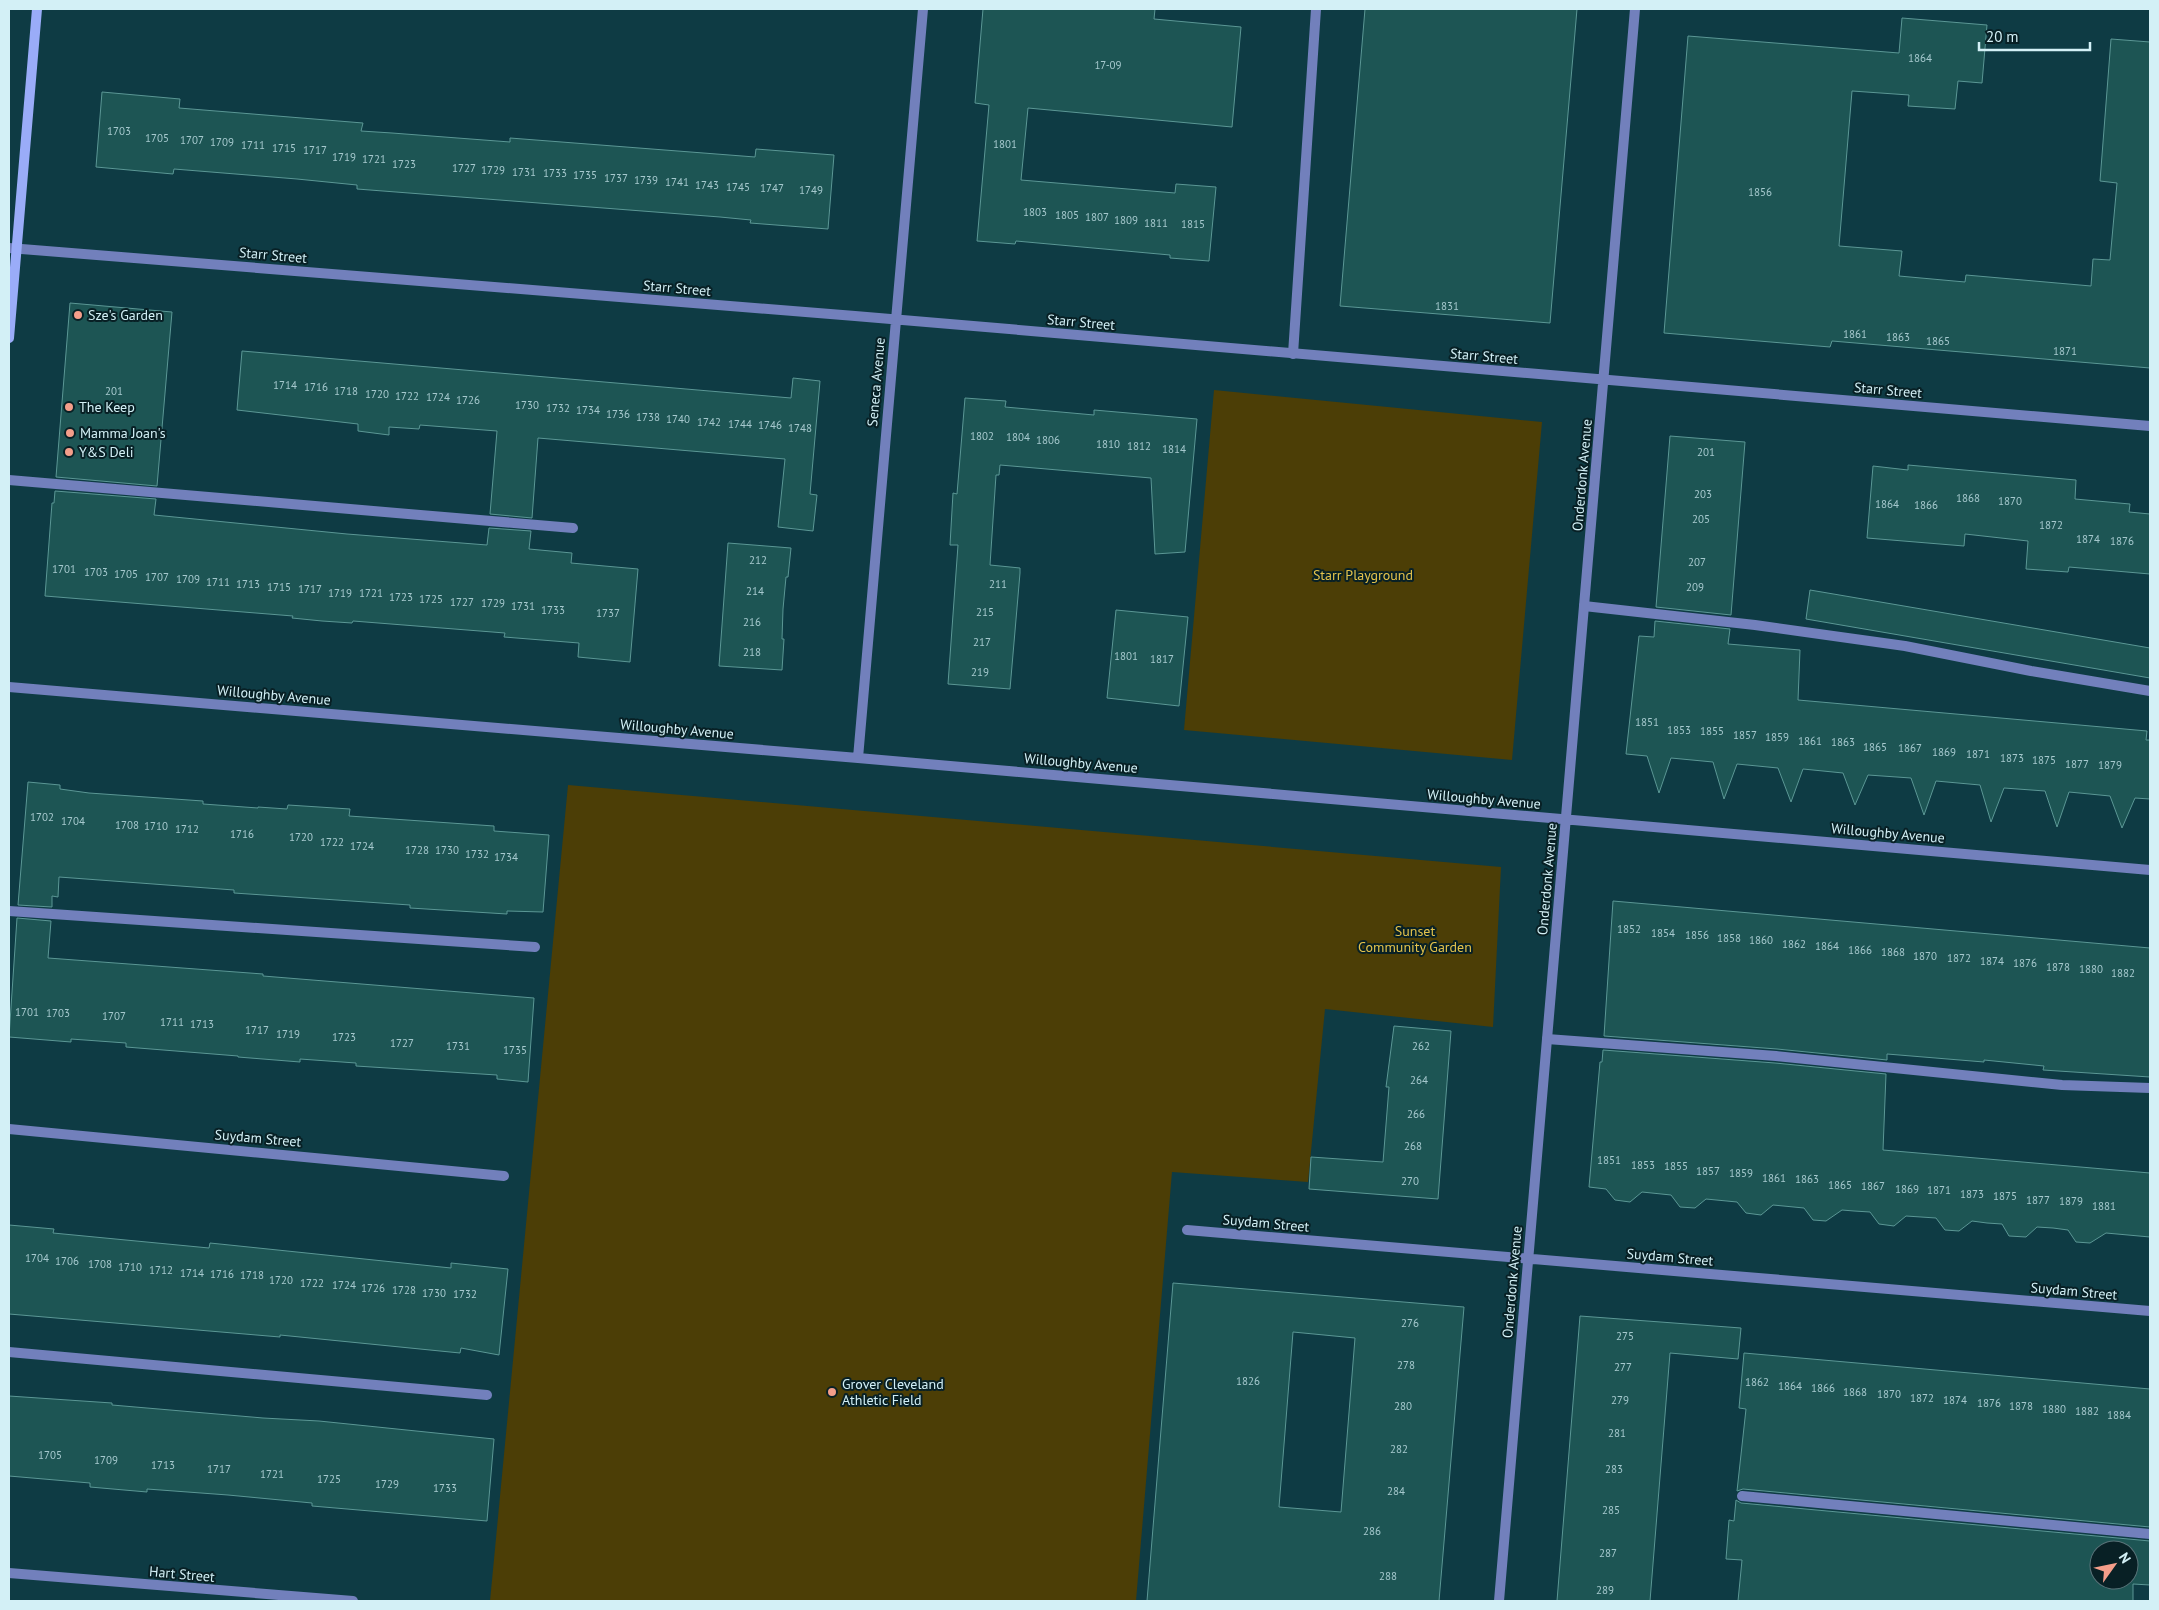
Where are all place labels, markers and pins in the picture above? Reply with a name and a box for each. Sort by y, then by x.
place label: Sze's Garden [88,306,163,324]
marker: Sze's Garden [72,309,84,321]
place label: The Keep [79,398,135,416]
marker: The Keep [63,401,75,413]
place label: Mamma Joan's [80,424,166,442]
marker: Mamma Joan's [64,427,76,439]
place label: Y&S Deli [79,443,134,461]
marker: Y&S Deli [63,446,75,458]
place label: Grover Cleveland Athletic Field [842,1375,944,1409]
marker: Grover Cleveland Athletic Field [826,1386,838,1398]

